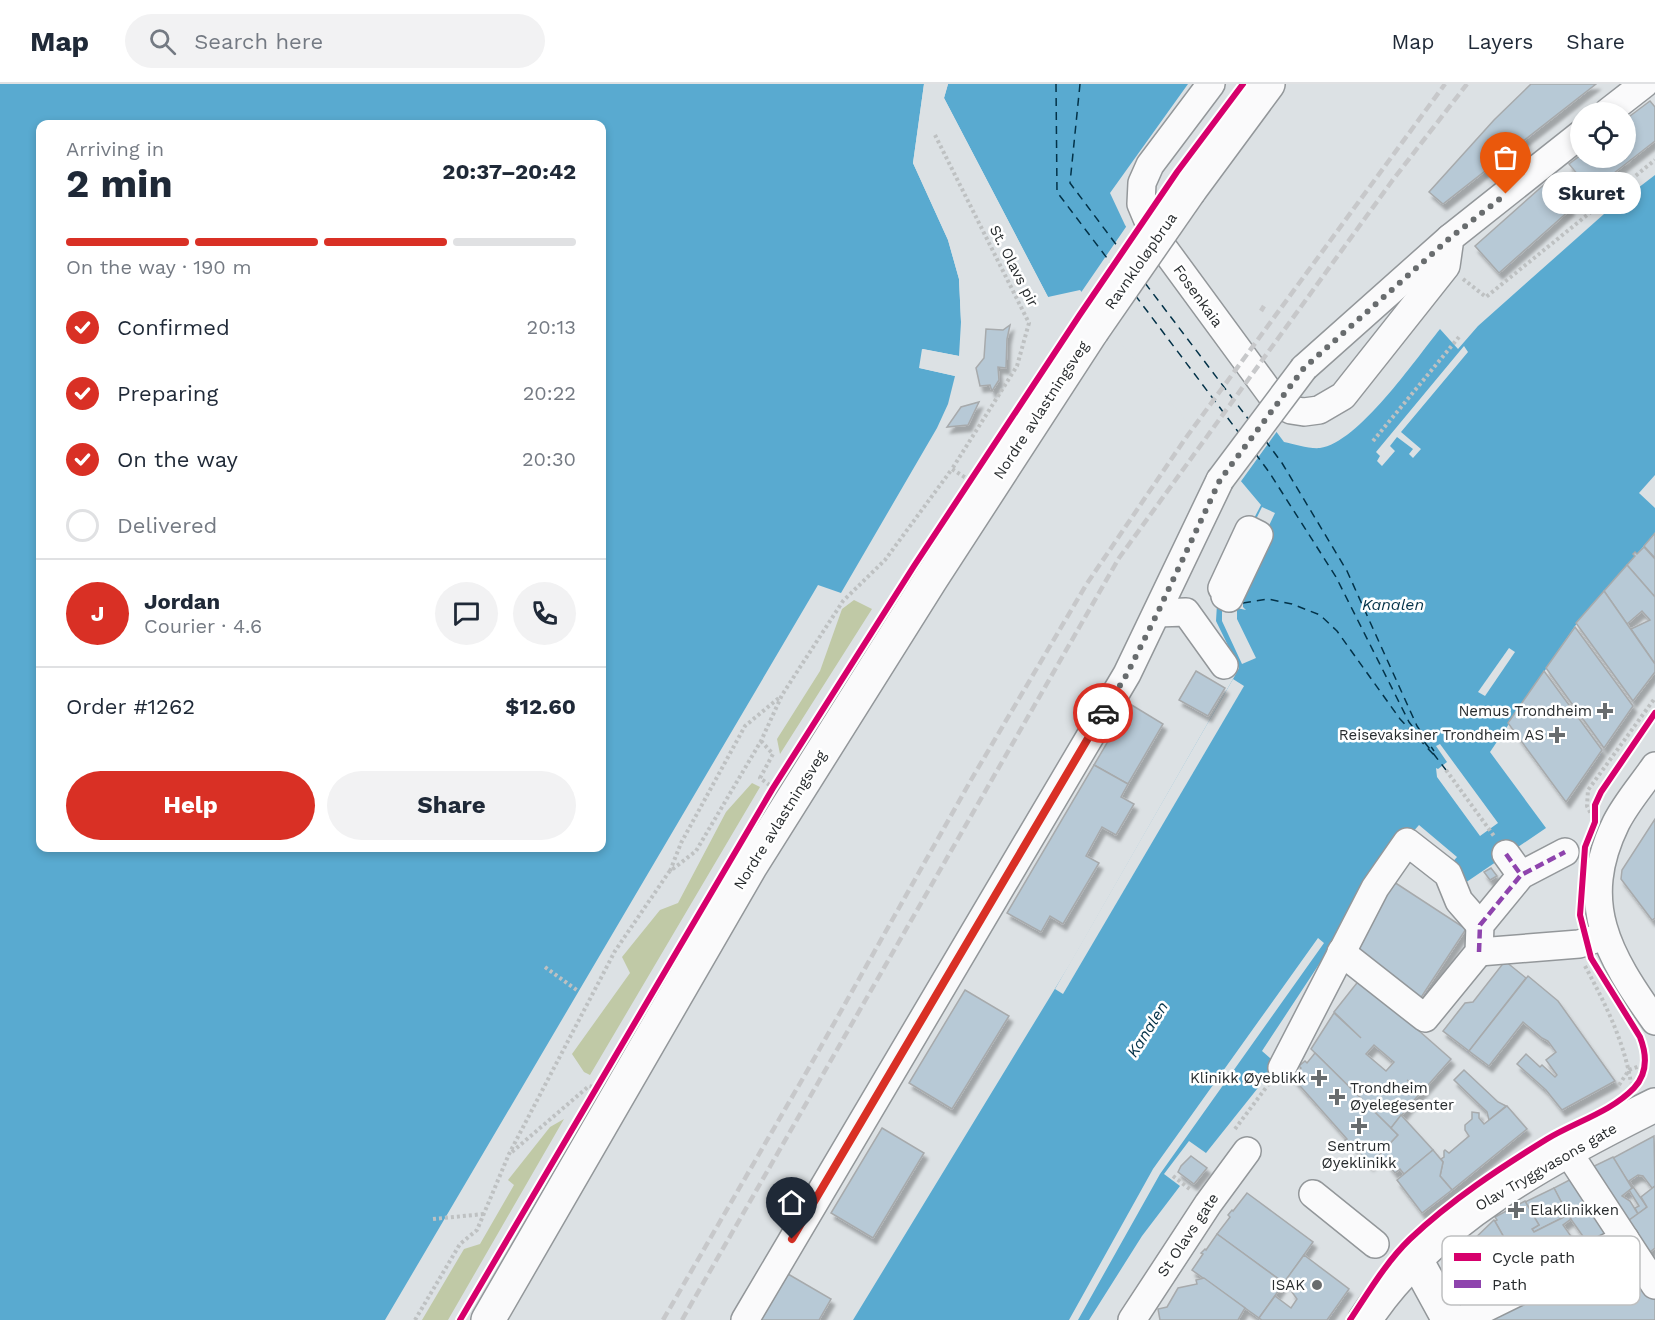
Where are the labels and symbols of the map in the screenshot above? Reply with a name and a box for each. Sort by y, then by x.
pin [1480,132,1531,194]
callout: Skuret [1542,173,1641,215]
street label: Ravnkloløpbrua [1101,209,1181,313]
street label: St. Olavs pir [986,222,1042,310]
street label: Fosenkaia [1169,261,1227,331]
street label: Nordre avlastningsveg [990,338,1092,482]
water label: Kanalen [1362,595,1424,614]
courier [1073,683,1133,743]
place label: Nemus Trondheim [1458,702,1592,720]
marker: Nemus Trondheim [1596,702,1614,720]
place label: Reisevaksiner Trondheim AS [1339,726,1544,744]
marker: Reisevaksiner Trondheim AS [1548,726,1566,744]
street label: Nordre avlastningsveg [730,747,830,893]
water label: Kanalen [1123,998,1172,1061]
place label: Klinikk Øyeblikk [1190,1069,1306,1087]
marker: Klinikk Øyeblikk [1310,1069,1328,1087]
place label: Trondheim Øyelegesenter [1350,1079,1454,1114]
marker: Trondheim Øyelegesenter [1328,1088,1346,1106]
marker: Sentrum Øyeklinikk [1350,1117,1368,1135]
street label: Olav Tryggvasons gate [1472,1119,1620,1215]
place label: Sentrum Øyeklinikk [1322,1137,1397,1172]
pin [766,1177,817,1239]
street label: St Olavs gate [1153,1190,1223,1280]
marker: ElaKlinikken [1507,1201,1525,1219]
place label: ElaKlinikken [1530,1201,1619,1219]
legend [1442,1236,1640,1305]
text: Cycle path [1492,1248,1575,1267]
text: Path [1492,1275,1527,1294]
place label: ISAK [1271,1276,1305,1294]
marker: ISAK [1310,1278,1324,1292]

